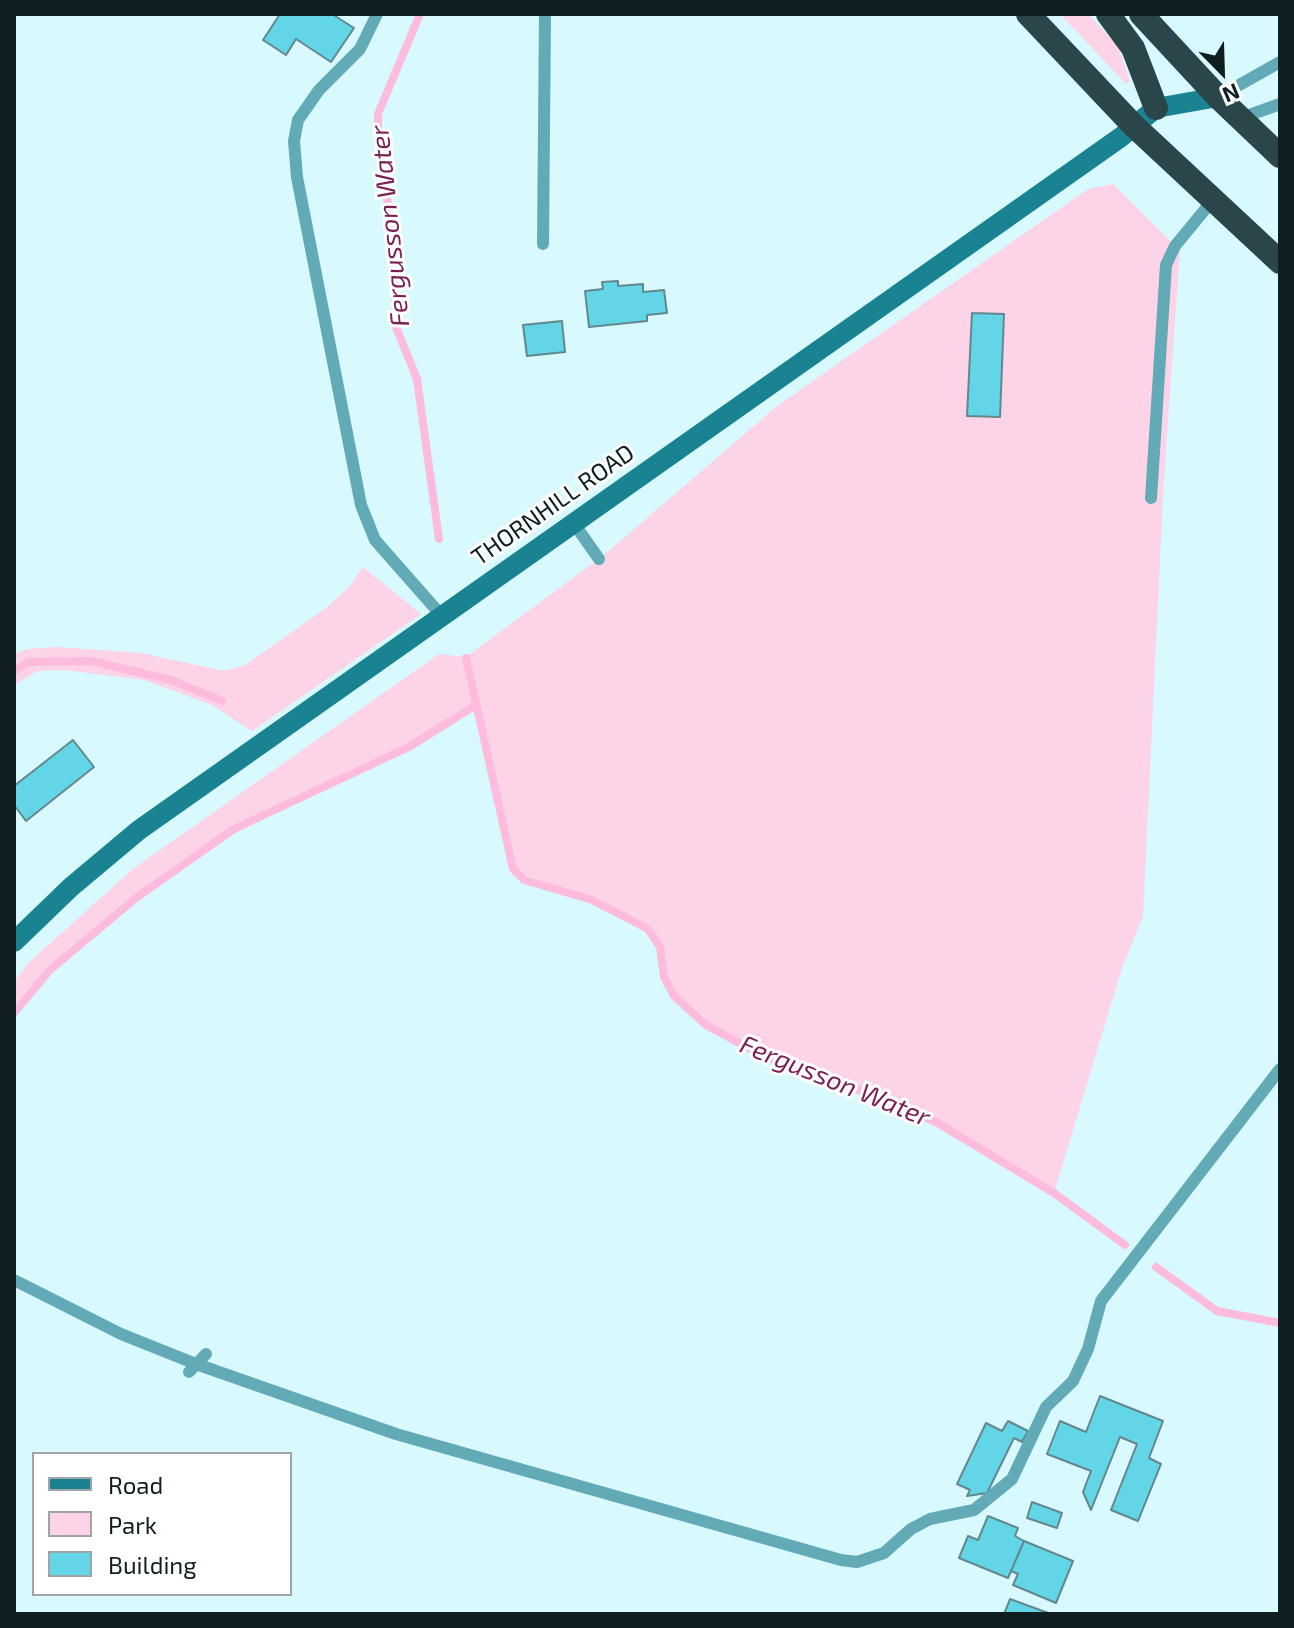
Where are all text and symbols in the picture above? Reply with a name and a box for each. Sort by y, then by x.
north arrow [1182,32,1262,112]
text: N [1219,79,1244,109]
water label: Fergusson Water [364,124,416,328]
street label: THORNHILL ROAD [466,438,640,572]
water label: Fergusson Water [735,1029,935,1133]
legend [32,1452,292,1596]
text: Road [108,1470,163,1499]
text: Park [108,1510,157,1539]
text: Building [108,1550,197,1579]

